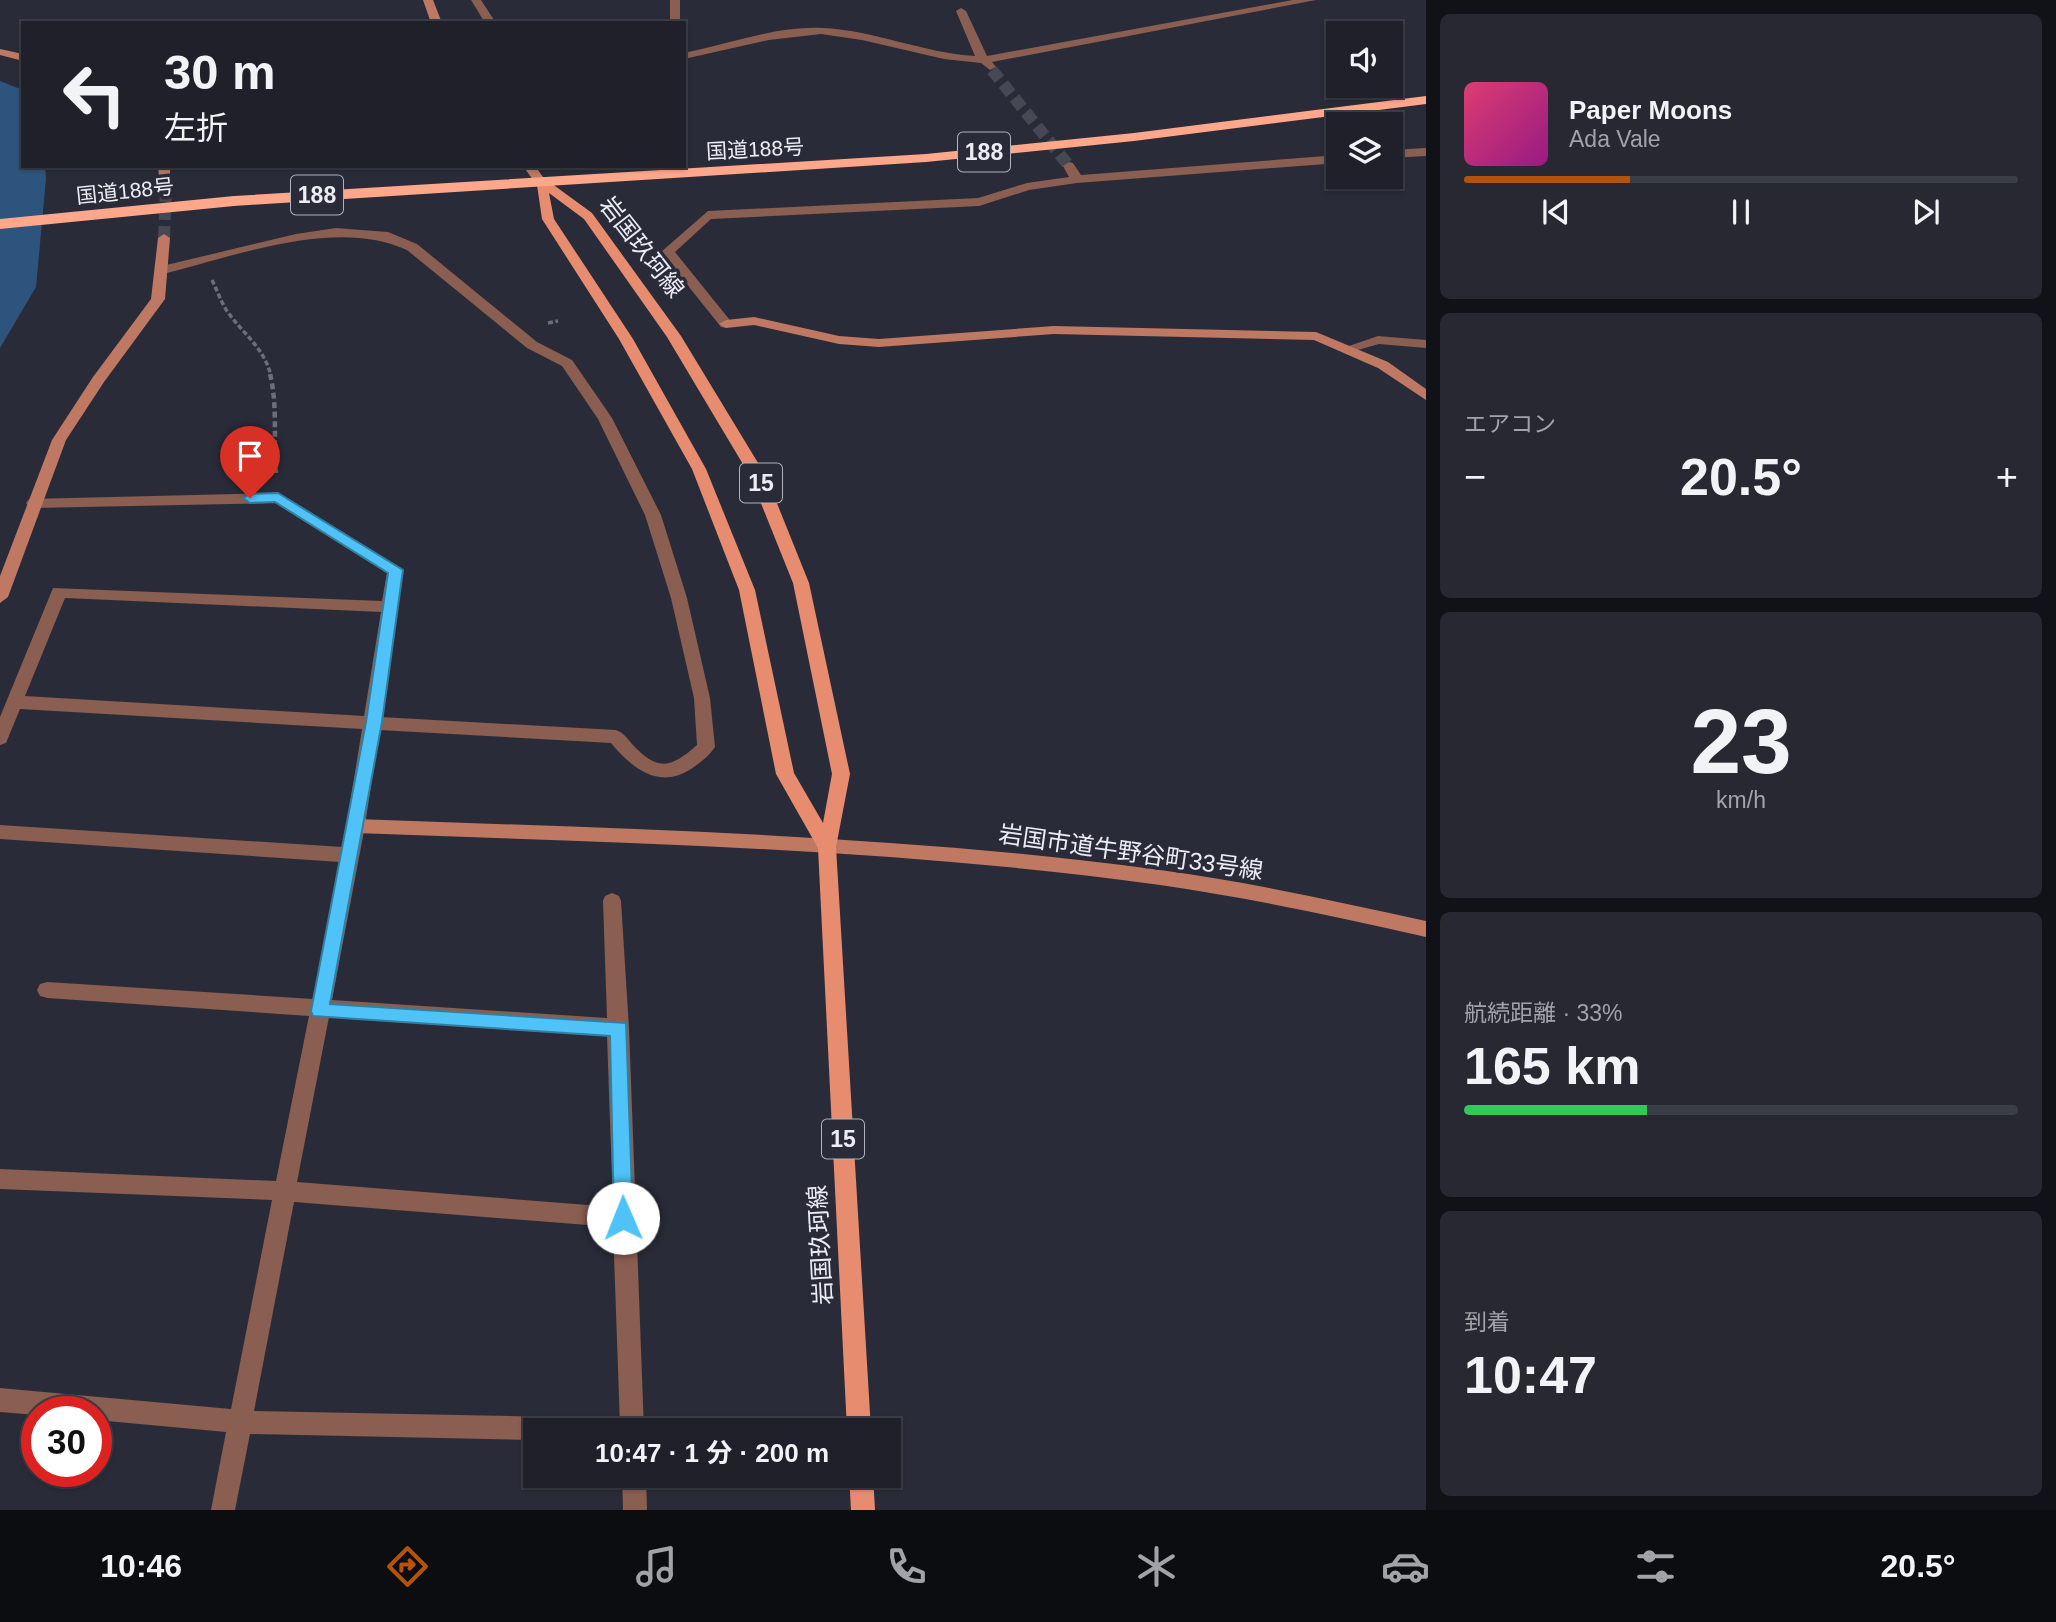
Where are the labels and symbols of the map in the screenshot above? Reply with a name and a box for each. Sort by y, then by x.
road number: 188 [958,132,1010,172]
street label: 国道188号 [705,135,805,163]
street label: 国道188号 [75,174,175,208]
road number: 188 [291,176,343,214]
street label: 岩国玖珂線 [594,191,690,303]
pin [220,426,280,498]
road number: 15 [740,463,782,503]
street label: 岩国市道牛野谷町33号線 [997,820,1265,884]
road number: 15 [822,1120,864,1158]
position arrow [586,1181,660,1255]
street label: 岩国玖珂線 [803,1184,837,1306]
speed limit sign: 30 [21,1396,112,1487]

